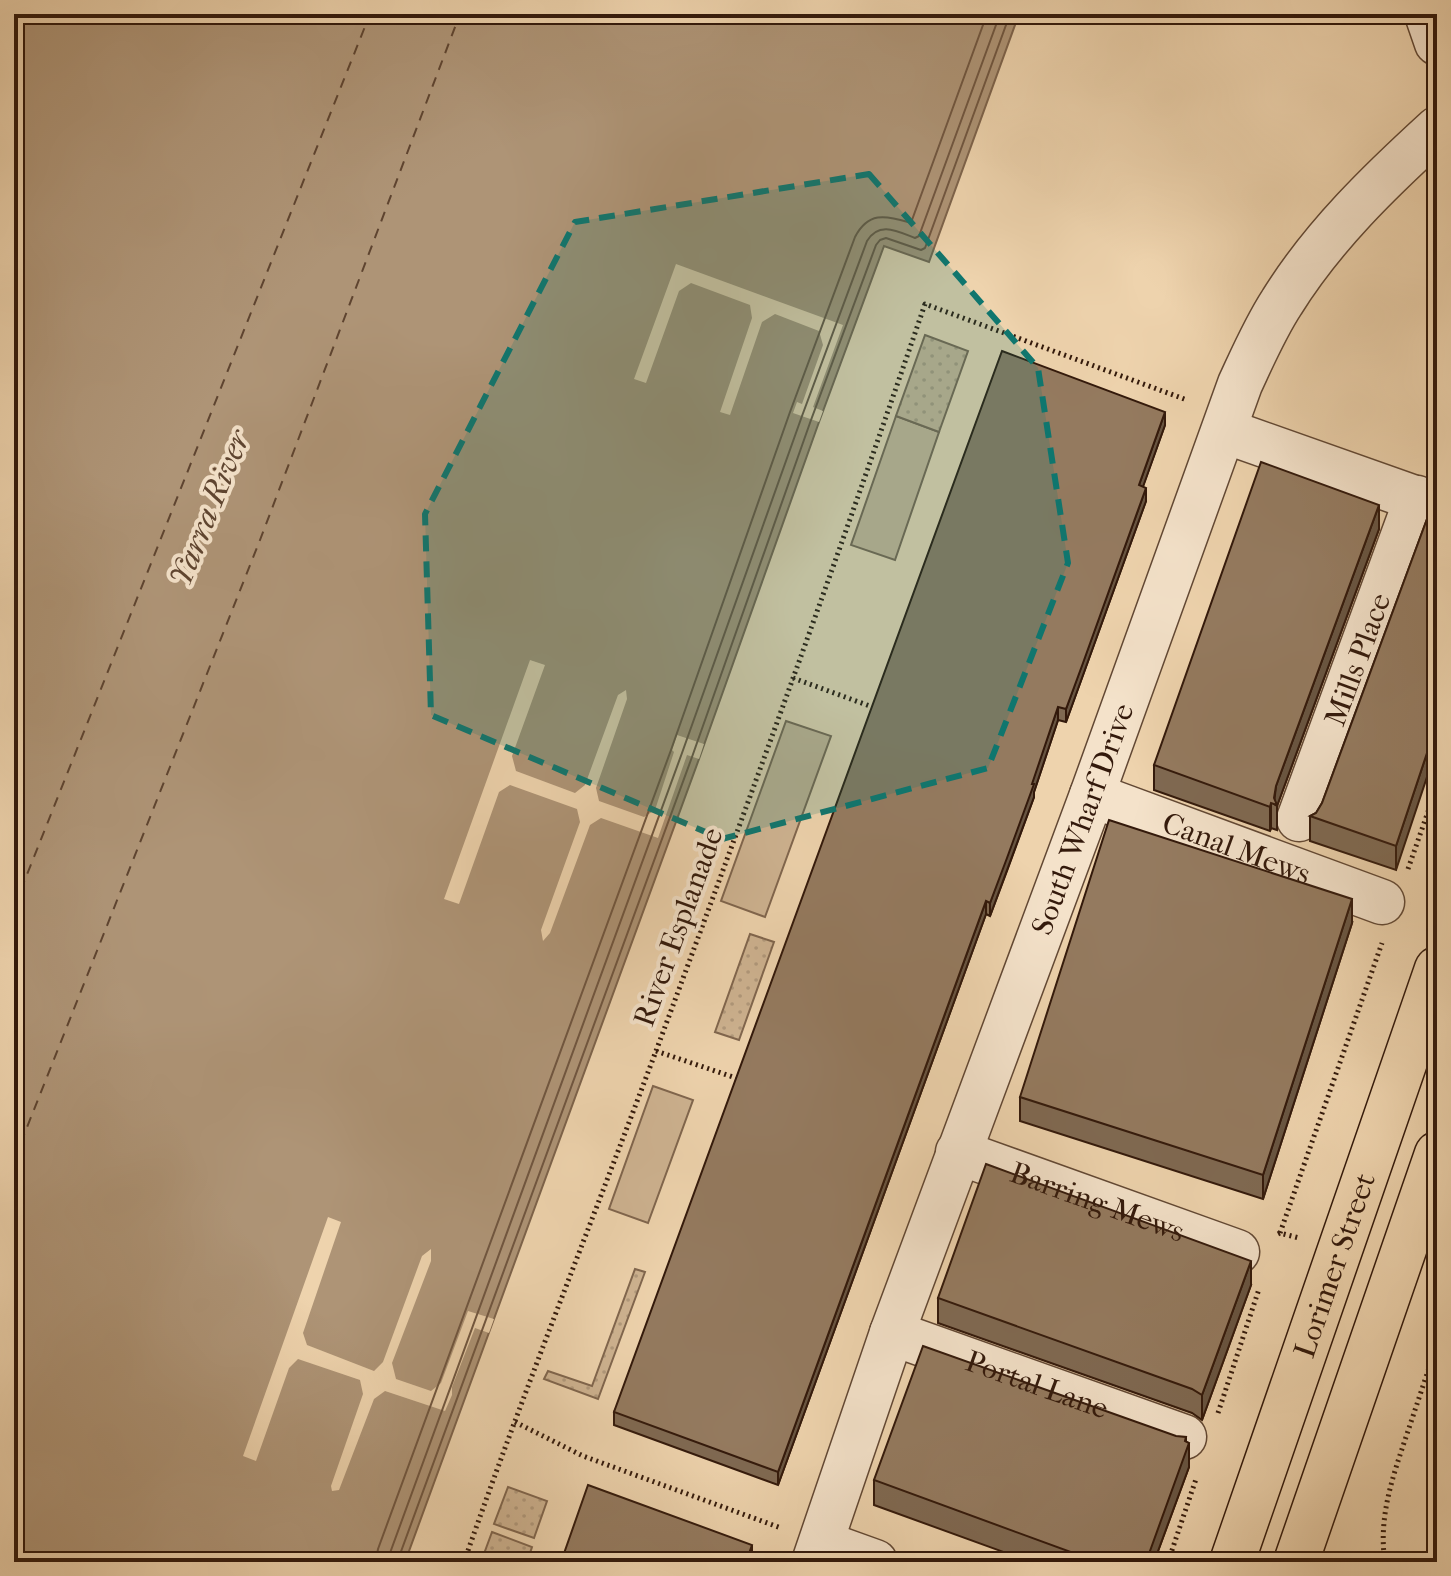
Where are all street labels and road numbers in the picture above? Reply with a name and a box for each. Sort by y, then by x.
street label: Mills Place [1318,588,1399,731]
street label: South Wharf Drive [1025,699,1142,940]
street label: Canal Mews [1157,805,1315,892]
street label: River Esplanade [626,823,731,1031]
street label: Barring Mews [1005,1155,1189,1250]
street label: Lorimer Street [1287,1168,1383,1362]
street label: Portal Lane [961,1344,1113,1427]

